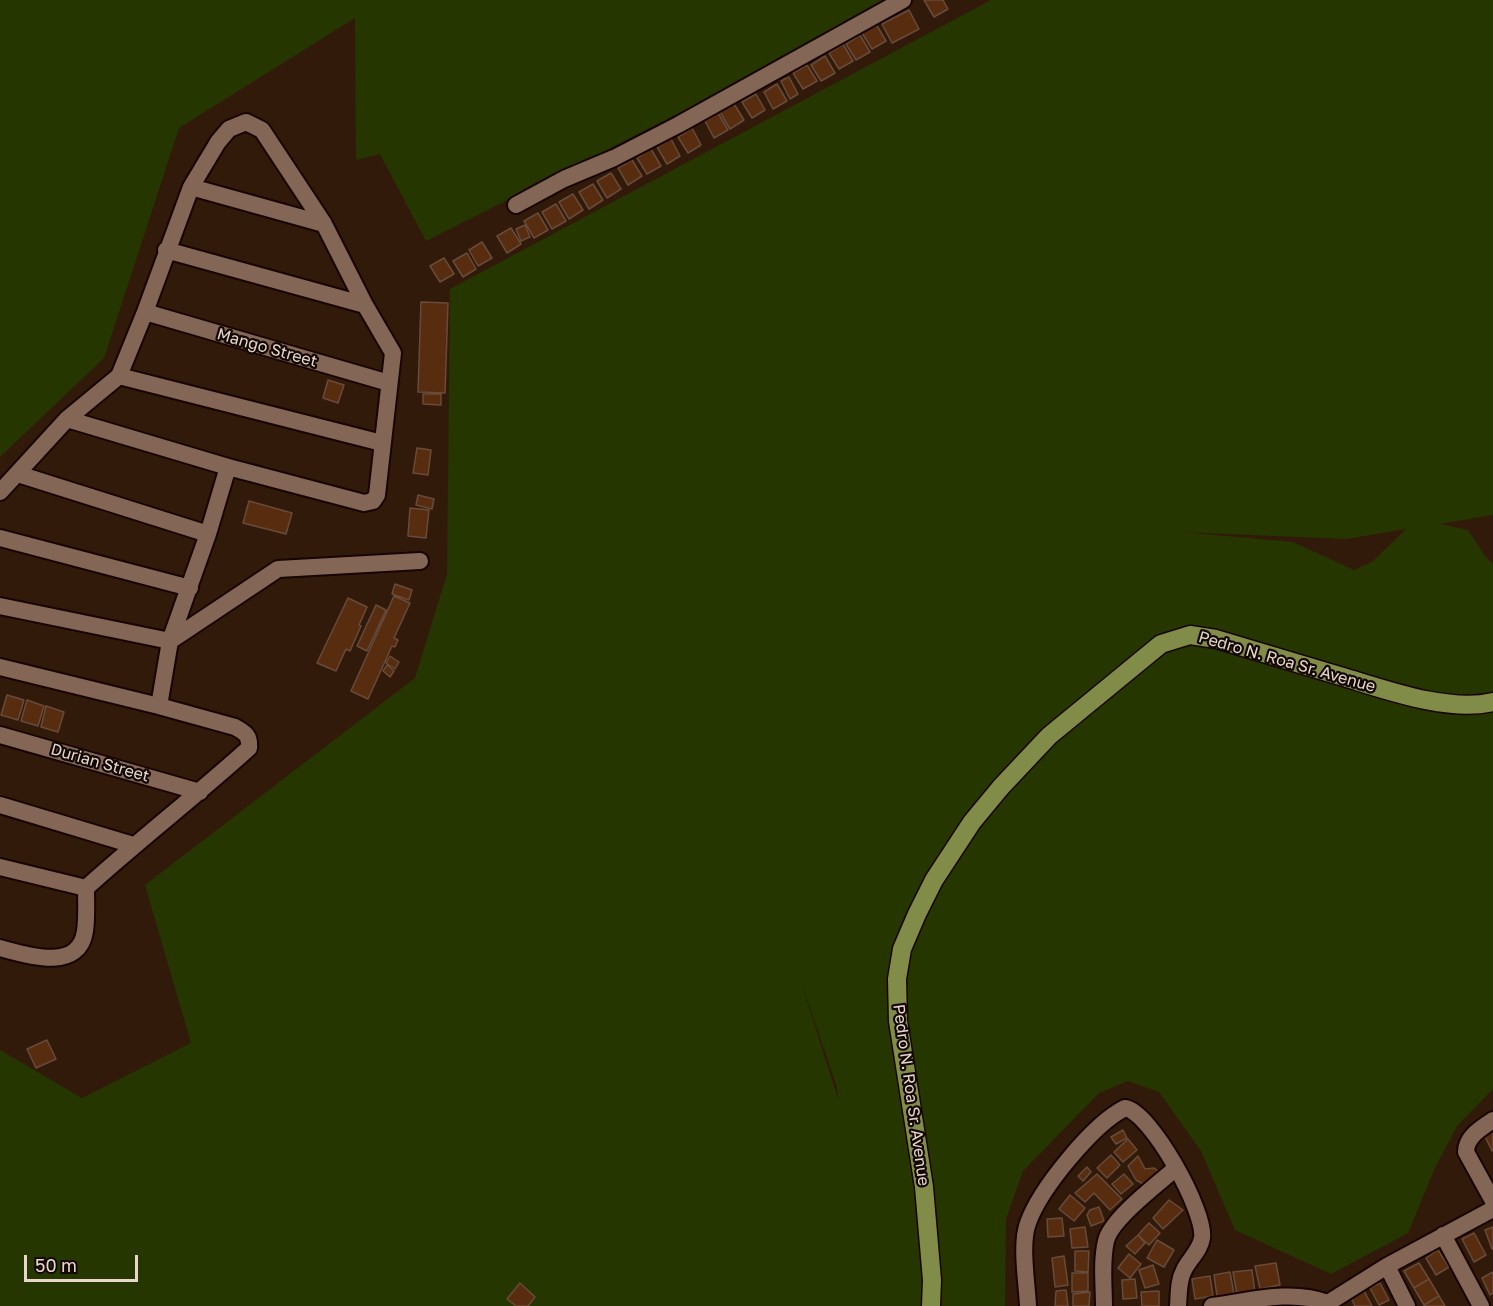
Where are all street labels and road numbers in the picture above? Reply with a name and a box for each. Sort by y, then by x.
street label: Mango Street [215,325,319,371]
street label: Pedro N. Roa Sr. Avenue [1196,628,1378,696]
street label: Durian Street [48,740,152,786]
street label: Pedro N. Roa Sr. Avenue [889,1003,933,1187]

